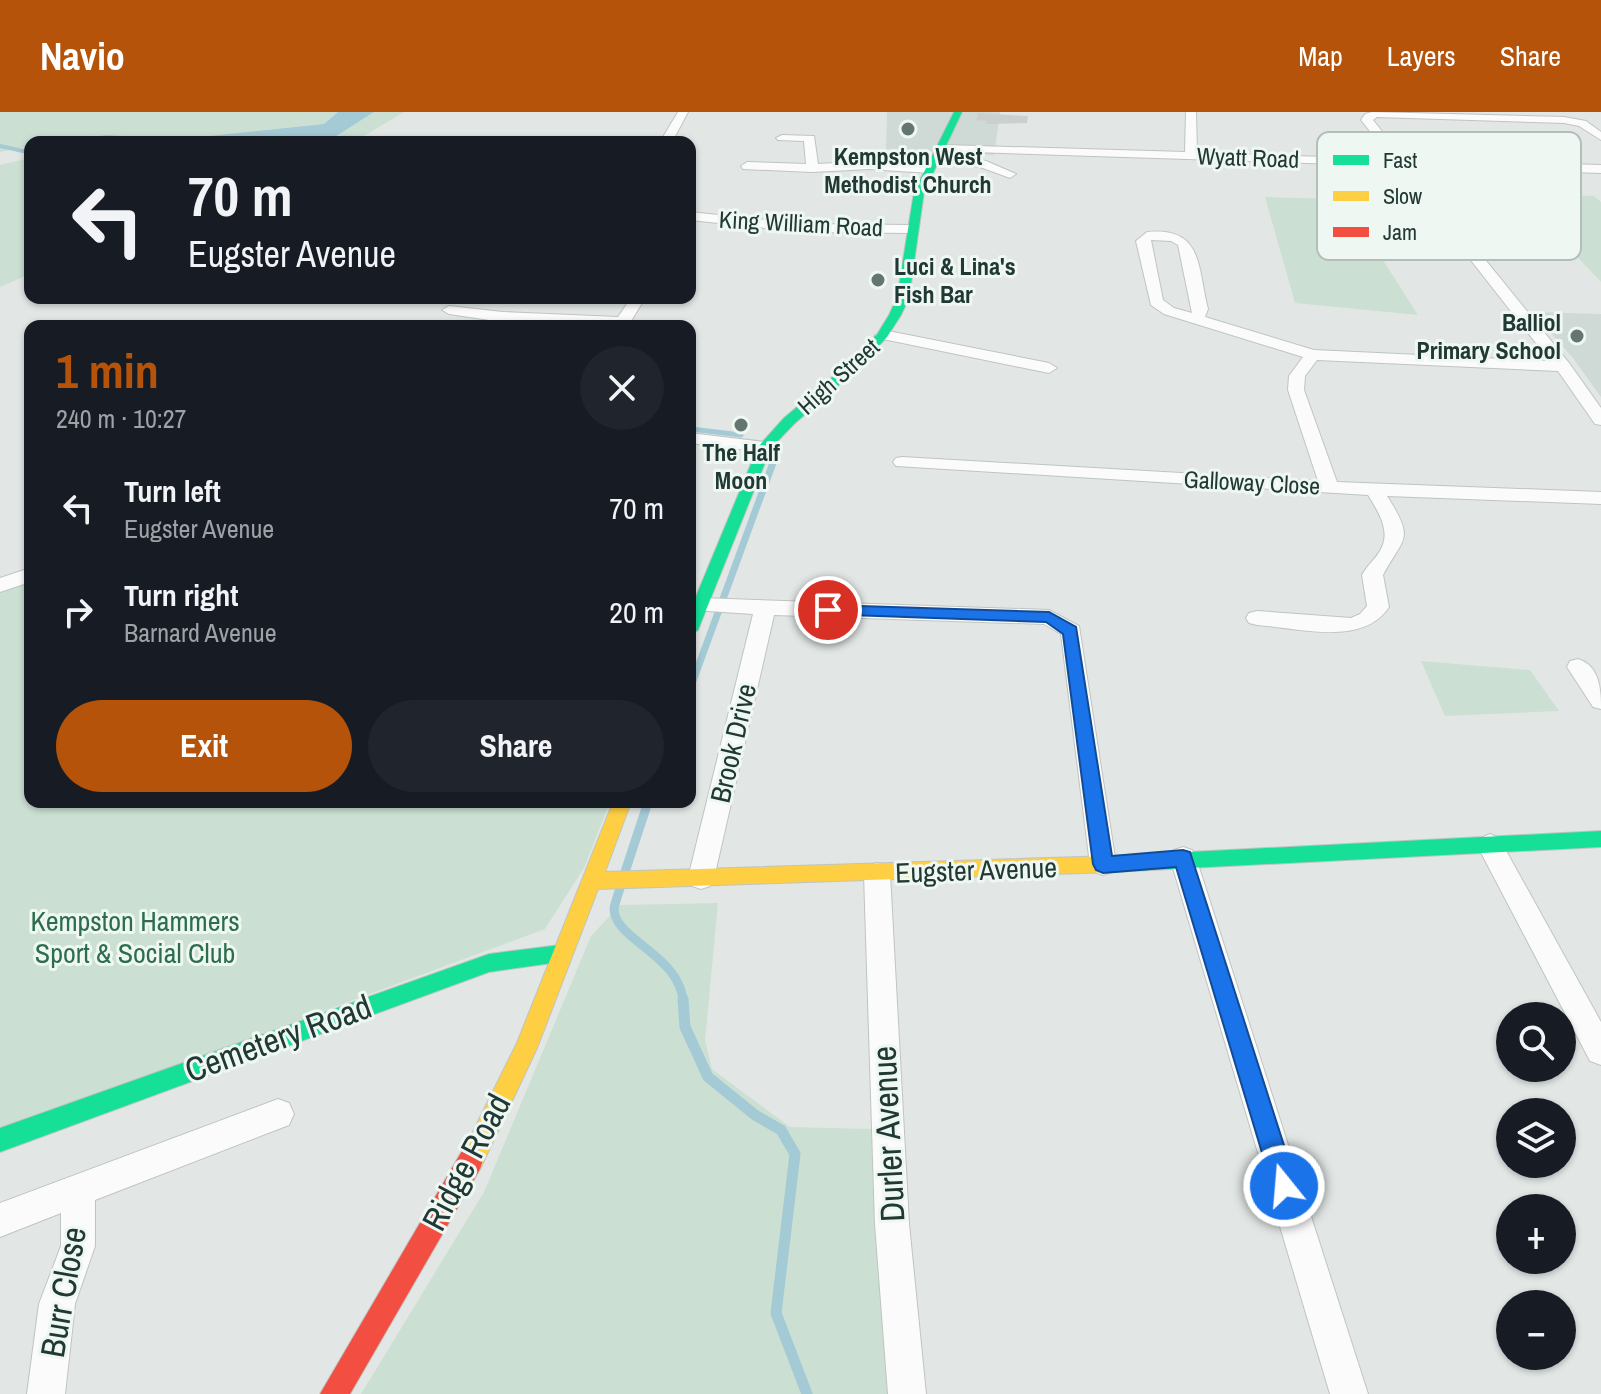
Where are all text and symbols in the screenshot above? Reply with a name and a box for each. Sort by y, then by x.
text: Navio [40,31,125,82]
text: Map [1298,37,1343,75]
text: Layers [1387,37,1456,75]
text: Share [1500,37,1561,75]
marker: Kempston West Methodist Church [899,120,917,138]
legend [1317,132,1581,260]
street label: Wyatt Road [1196,139,1300,175]
place label: Kempston West Methodist Church [824,140,992,200]
text: Fast [1383,145,1417,175]
text: 70 m [188,158,293,233]
icon: left [56,168,160,272]
text: Slow [1383,181,1422,211]
street label: King William Road [718,203,884,243]
text: Jam [1383,217,1417,247]
text: Eugster Avenue [188,230,396,278]
place label: Luci & Lina's Fish Bar [894,250,1016,310]
marker: Luci & Lina's Fish Bar [869,271,887,289]
place label: Balliol Primary School [1417,306,1561,366]
marker: Balliol Primary School [1568,327,1586,345]
street label: High Street [790,330,886,421]
text: 1 min [56,338,159,403]
button: close [580,346,664,430]
text: 240 m · 10:27 [56,401,186,436]
marker: The Half Moon [732,416,750,434]
place label: The Half Moon [702,436,780,496]
street label: Galloway Close [1183,462,1321,502]
text: Turn left [124,471,221,511]
icon: left [56,486,100,530]
text: 70 m [609,488,664,528]
text: Eugster Avenue [124,511,274,546]
text: Turn right [124,575,238,615]
pin [794,576,862,644]
icon: arrive [806,588,850,632]
icon: right [56,590,100,634]
text: 20 m [609,592,664,632]
text: Barnard Avenue [124,615,277,650]
street label: Brook Drive [701,680,765,806]
button: Exit [56,700,352,792]
button: Share [368,700,664,792]
street label: Eugster Avenue [895,848,1057,892]
park label: Kempston Hammers Sport & Social Club [30,902,240,972]
street label: Cemetery Road [178,983,378,1093]
map controls [1496,1002,1576,1370]
button: search [1496,1002,1576,1082]
street label: Durler Avenue [860,1045,916,1223]
street label: Ridge Road [411,1086,521,1238]
button: layers [1496,1098,1576,1178]
position arrow [1242,1144,1326,1228]
button: + [1496,1194,1576,1274]
street label: Burr Close [29,1223,97,1361]
button: − [1496,1290,1576,1370]

